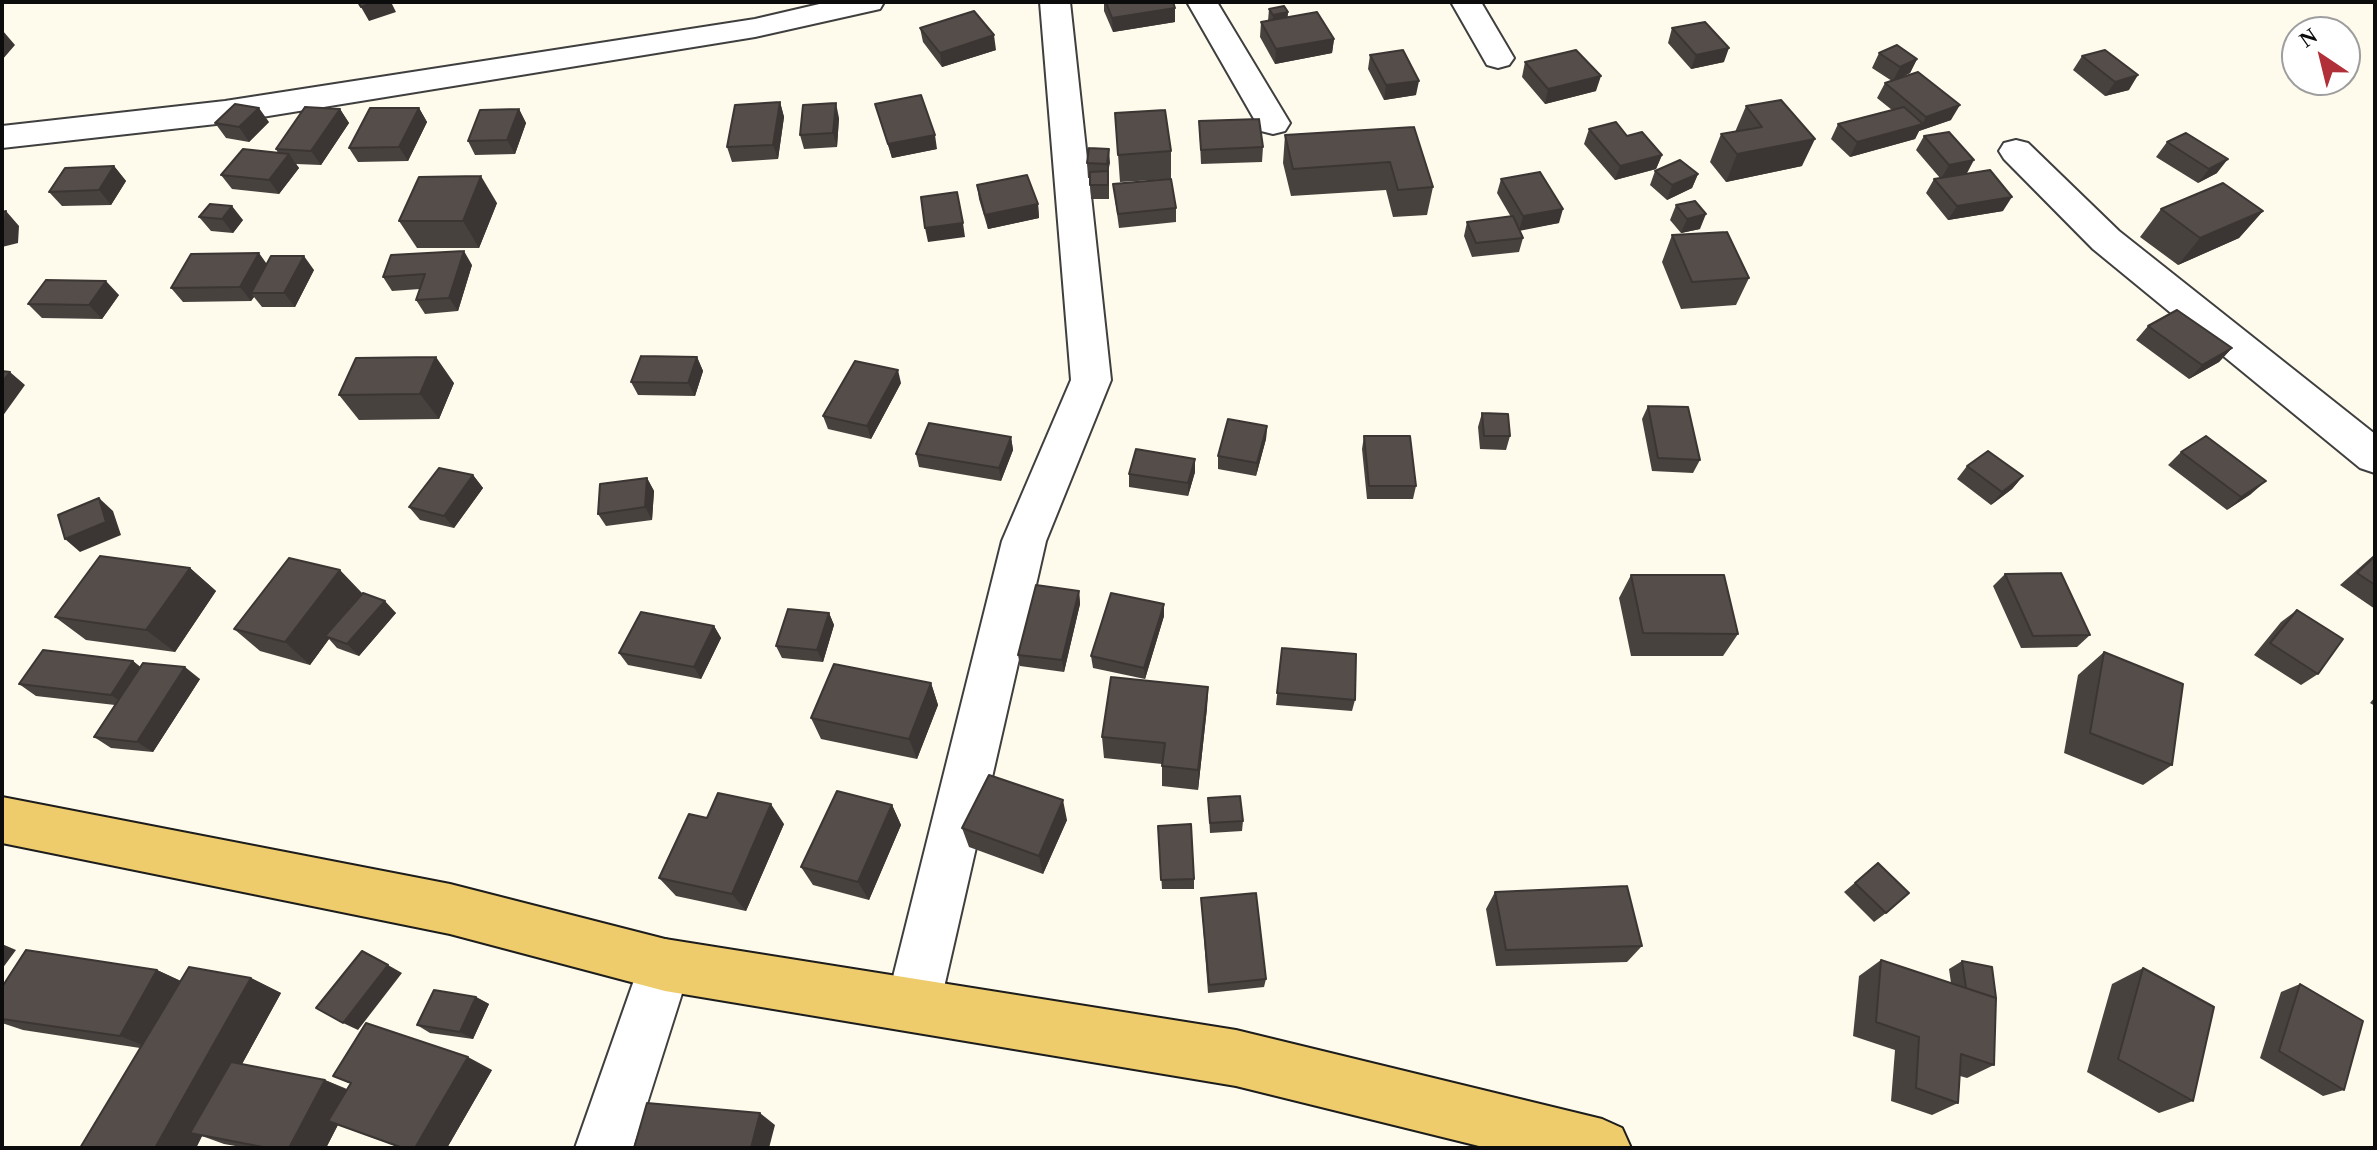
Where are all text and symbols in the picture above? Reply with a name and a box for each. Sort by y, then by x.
north arrow [2281,16,2361,96]
text: N [2294,23,2322,52]

